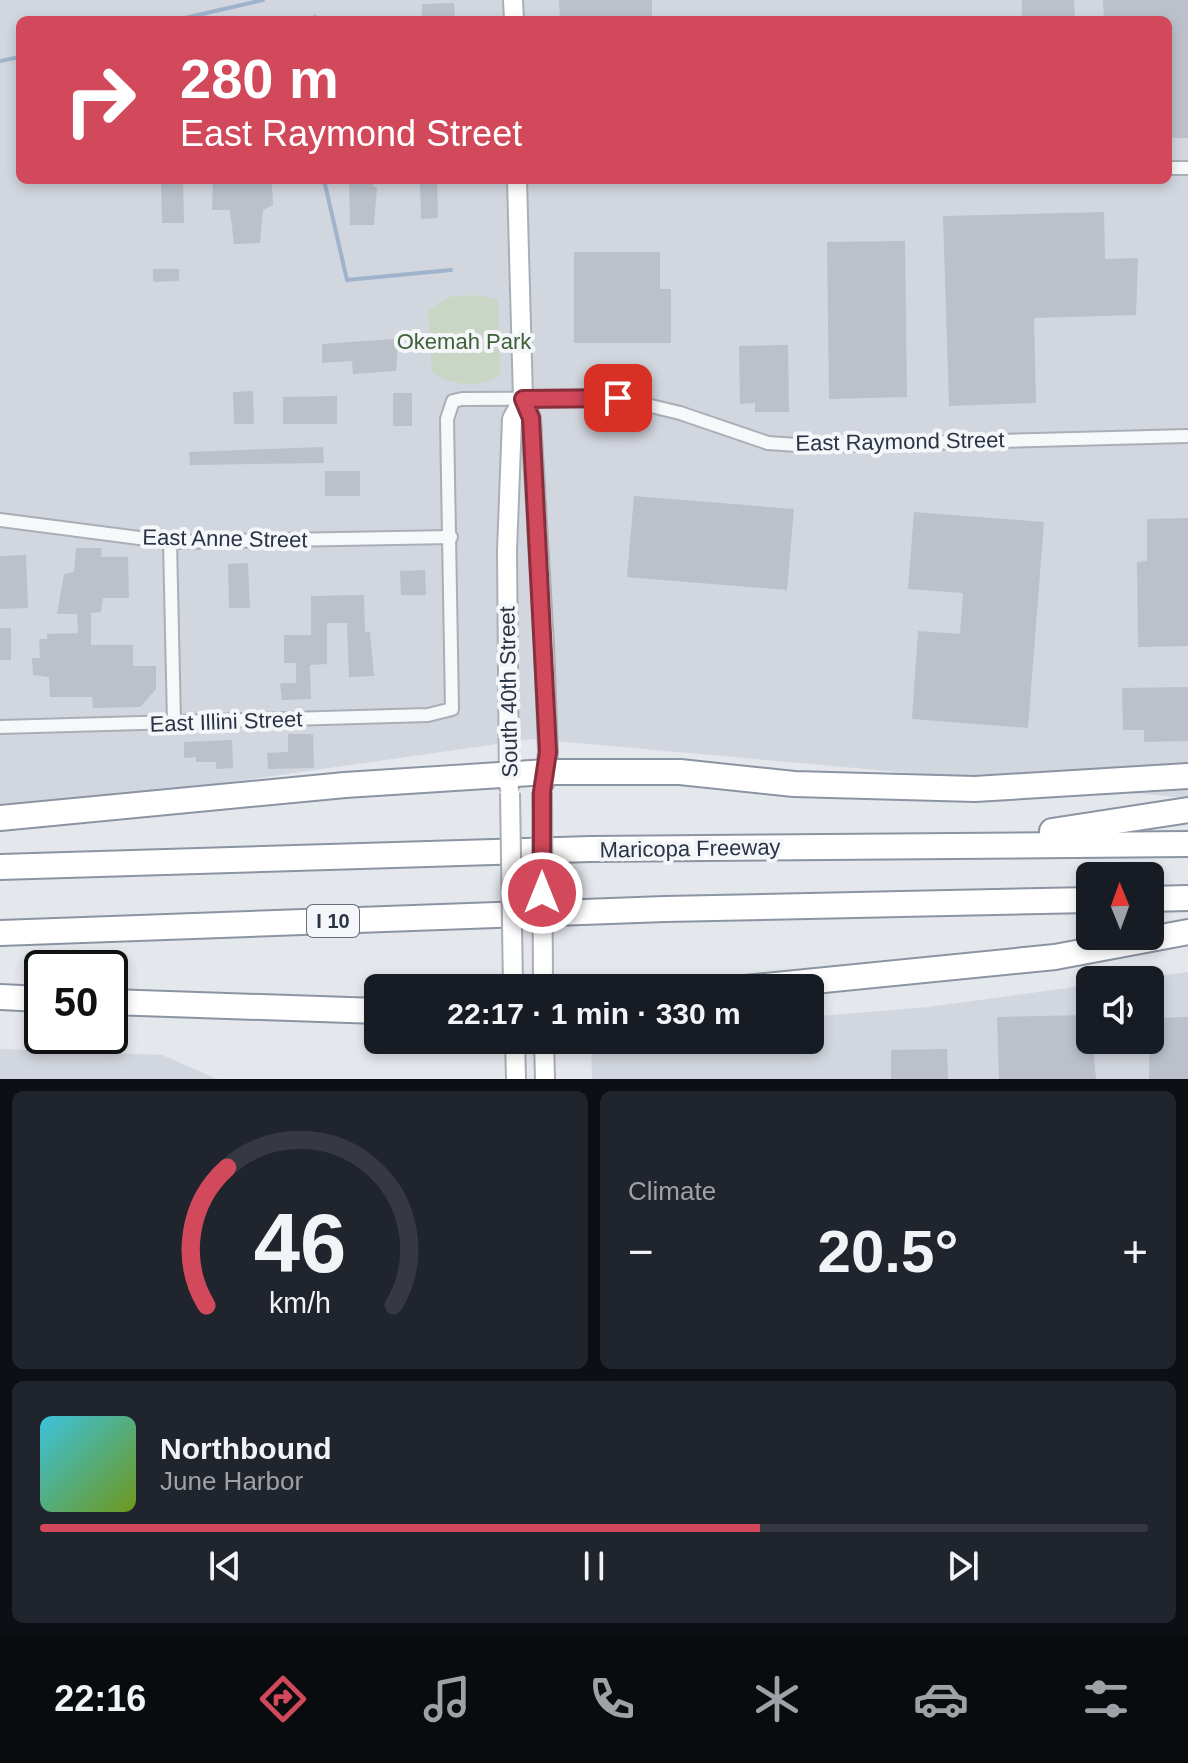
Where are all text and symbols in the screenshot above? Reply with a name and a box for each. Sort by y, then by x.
text: 280 m [180,47,339,110]
icon: right [48,48,152,152]
text: East Raymond Street [180,113,522,154]
park label: Okemah Park [397,329,532,354]
pin [584,364,652,432]
icon: arrive [596,376,640,420]
street label: East Raymond Street [795,427,1005,456]
street label: East Anne Street [142,525,308,552]
street label: South 40th Street [495,606,522,778]
street label: East Illini Street [149,706,303,737]
street label: Maricopa Freeway [599,834,781,863]
position arrow [500,851,584,935]
north arrow [1076,862,1164,950]
map controls [1076,862,1164,1054]
road number: I 10 [307,905,359,937]
speed limit sign: 50 [24,950,128,1054]
button: sound [1076,966,1164,1054]
text: 22:17 · 1 min · 330 m [447,997,741,1030]
text: Climate [628,1176,716,1206]
text: 46 [254,1197,346,1290]
text: 20.5° [818,1218,958,1285]
text: − [628,1227,654,1276]
text: + [1122,1227,1148,1276]
text: km/h [269,1287,331,1319]
text: Northbound [160,1432,332,1465]
text: June Harbor [160,1466,303,1496]
icon: previous [203,1544,247,1588]
icon: pause [572,1544,616,1588]
icon: next [941,1544,985,1588]
icon: directions [255,1671,311,1727]
icon: music [419,1671,475,1727]
icon: phone [584,1671,640,1727]
icon: climate [749,1671,805,1727]
icon: car [913,1671,969,1727]
icon: filters [1078,1671,1134,1727]
text: 22:16 [54,1678,146,1719]

